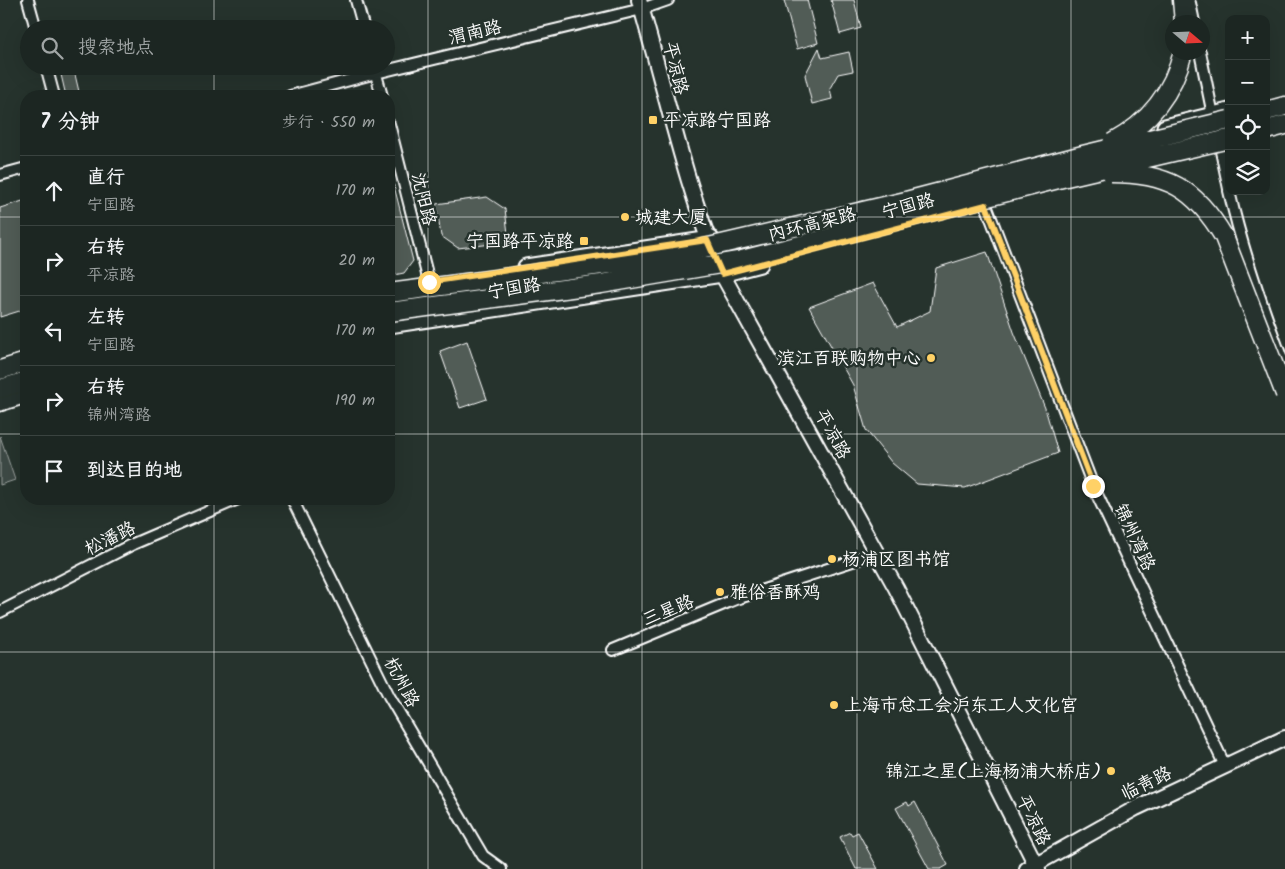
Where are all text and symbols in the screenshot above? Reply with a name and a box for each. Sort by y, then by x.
street label: 渭南路 [446,13,505,54]
north arrow [1165,15,1210,60]
map controls [1225,15,1270,195]
button: + [1225,15,1270,60]
search box [20,20,395,75]
text: 搜索地点 [78,33,154,63]
icon: search [38,34,66,62]
street label: 平凉路 [654,39,695,98]
button: − [1225,60,1270,105]
button: locate [1225,105,1270,150]
text: 7 分钟 [40,106,100,139]
place label: 平凉路宁国路 [663,107,771,136]
text: 步行 · 550 m [282,110,375,135]
marker: 平凉路宁国路 [647,114,659,126]
button: layers [1225,150,1270,195]
text: 直行 [87,163,125,193]
street label: 沈阳路 [402,170,443,229]
icon: ahead [40,177,68,205]
text: 170 m [335,178,375,203]
street label: 宁国路 [879,186,938,228]
text: 宁国路 [87,193,135,218]
street label: 内环高架路 [765,200,860,250]
place label: 城建大厦 [635,204,707,233]
marker: 城建大厦 [619,211,631,223]
place label: 宁国路平凉路 [466,228,574,257]
text: 右转 [87,233,125,263]
marker: 宁国路平凉路 [578,235,590,247]
icon: right [40,247,68,275]
text: 20 m [339,248,375,273]
text: 平凉路 [87,263,135,288]
route start [418,271,441,294]
street label: 宁国路 [485,271,543,308]
text: 左转 [87,303,125,333]
icon: left [40,317,68,345]
text: 170 m [335,318,375,343]
text: 宁国路 [87,333,135,358]
place label: 滨江百联购物中心 [777,345,921,374]
marker: 滨江百联购物中心 [925,352,937,364]
text: 右转 [87,373,125,403]
icon: right [40,387,68,415]
text: 190 m [335,388,375,413]
text: 锦州湾路 [87,403,151,428]
street label: 平凉路 [806,404,857,465]
text: 到达目的地 [87,456,182,486]
icon: arrive [40,457,68,485]
route end [1082,475,1105,498]
street label: 锦州湾路 [1105,499,1162,576]
street label: 松潘路 [80,514,141,564]
place label: 杨浦区图书馆 [842,546,950,575]
marker: 杨浦区图书馆 [826,553,838,565]
place label: 雅俗香酥鸡 [730,579,820,608]
marker: 雅俗香酥鸡 [714,586,726,598]
street label: 三星路 [638,588,699,635]
street label: 杭州路 [375,652,426,713]
place label: 上海市总工会沪东工人文化宫 [844,692,1078,721]
marker: 上海市总工会沪东工人文化宫 [828,699,840,711]
place label: 锦江之星(上海杨浦大桥店) [885,758,1101,787]
street label: 临青路 [1116,759,1177,809]
marker: 锦江之星(上海杨浦大桥店) [1105,765,1117,777]
street label: 平凉路 [1008,790,1058,851]

